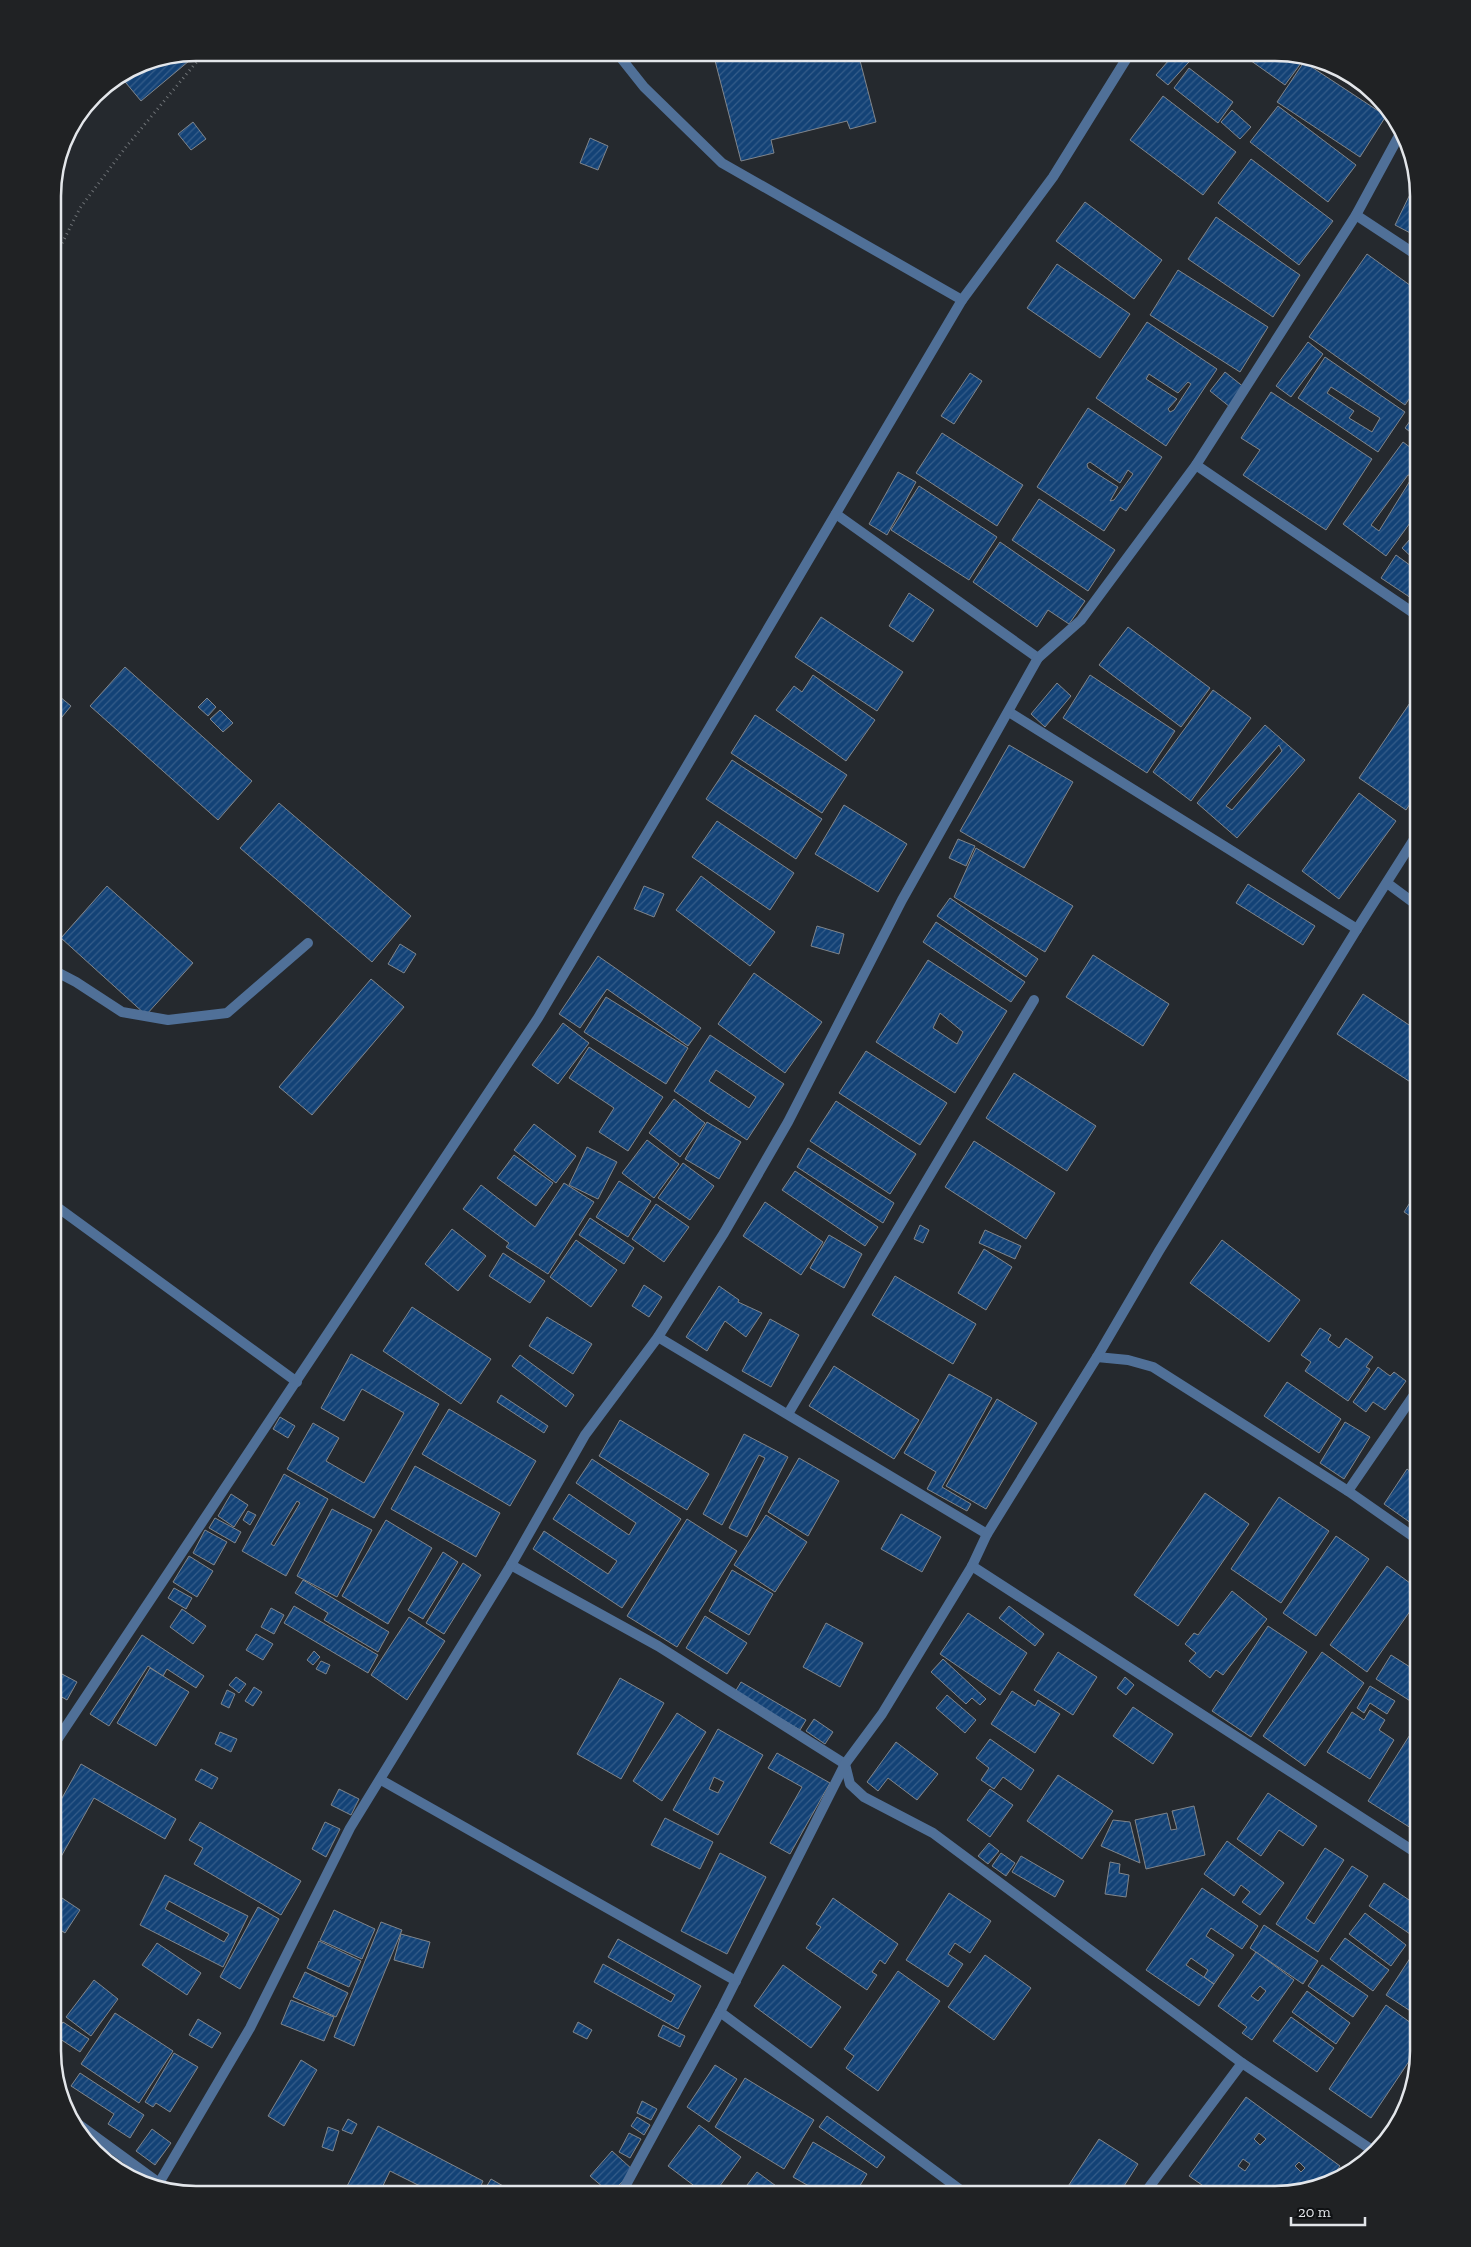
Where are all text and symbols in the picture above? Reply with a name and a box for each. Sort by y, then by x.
scale bar [1291,2194,1365,2226]
text: 20 m [1298,2203,1331,2221]

